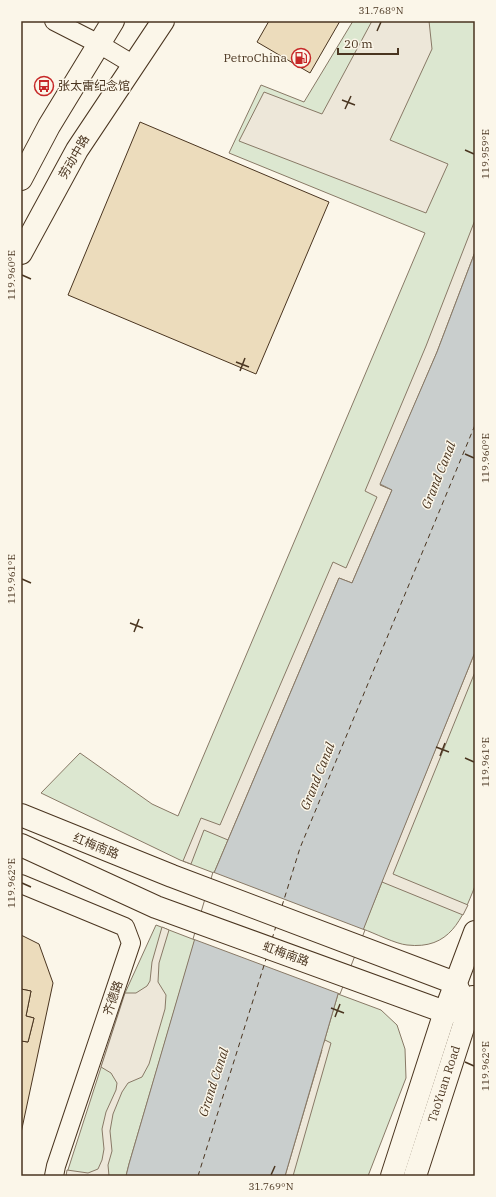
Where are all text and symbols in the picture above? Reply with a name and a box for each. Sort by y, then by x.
text: 31.768°N [358,4,404,17]
scale bar [338,30,398,56]
text: 20 m [344,36,373,51]
fuel station icon: PetroChina [290,47,312,69]
place label: PetroChina [224,50,287,65]
bus stop icon: 张太雷纪念馆 [33,75,55,97]
place label: 张太雷纪念馆 [58,78,130,93]
text: 119.959°E [479,129,492,179]
street label: 劳动中路 [55,132,92,181]
text: 119.960°E [5,250,18,300]
text: 119.960°E [479,433,492,483]
water label: Grand Canal [417,439,460,511]
text: 119.961°E [5,554,18,604]
text: 119.961°E [479,737,492,787]
water label: Grand Canal [296,740,339,812]
street label: 红梅南路 [71,830,121,861]
text: 119.962°E [5,858,18,908]
street label: 虹梅南路 [261,938,311,969]
street label: 齐德路 [100,978,125,1017]
text: 119.962°E [479,1041,492,1091]
street label: TaoYuan Road [424,1043,463,1124]
water label: Grand Canal [194,1045,233,1119]
text: 31.769°N [248,1180,294,1193]

